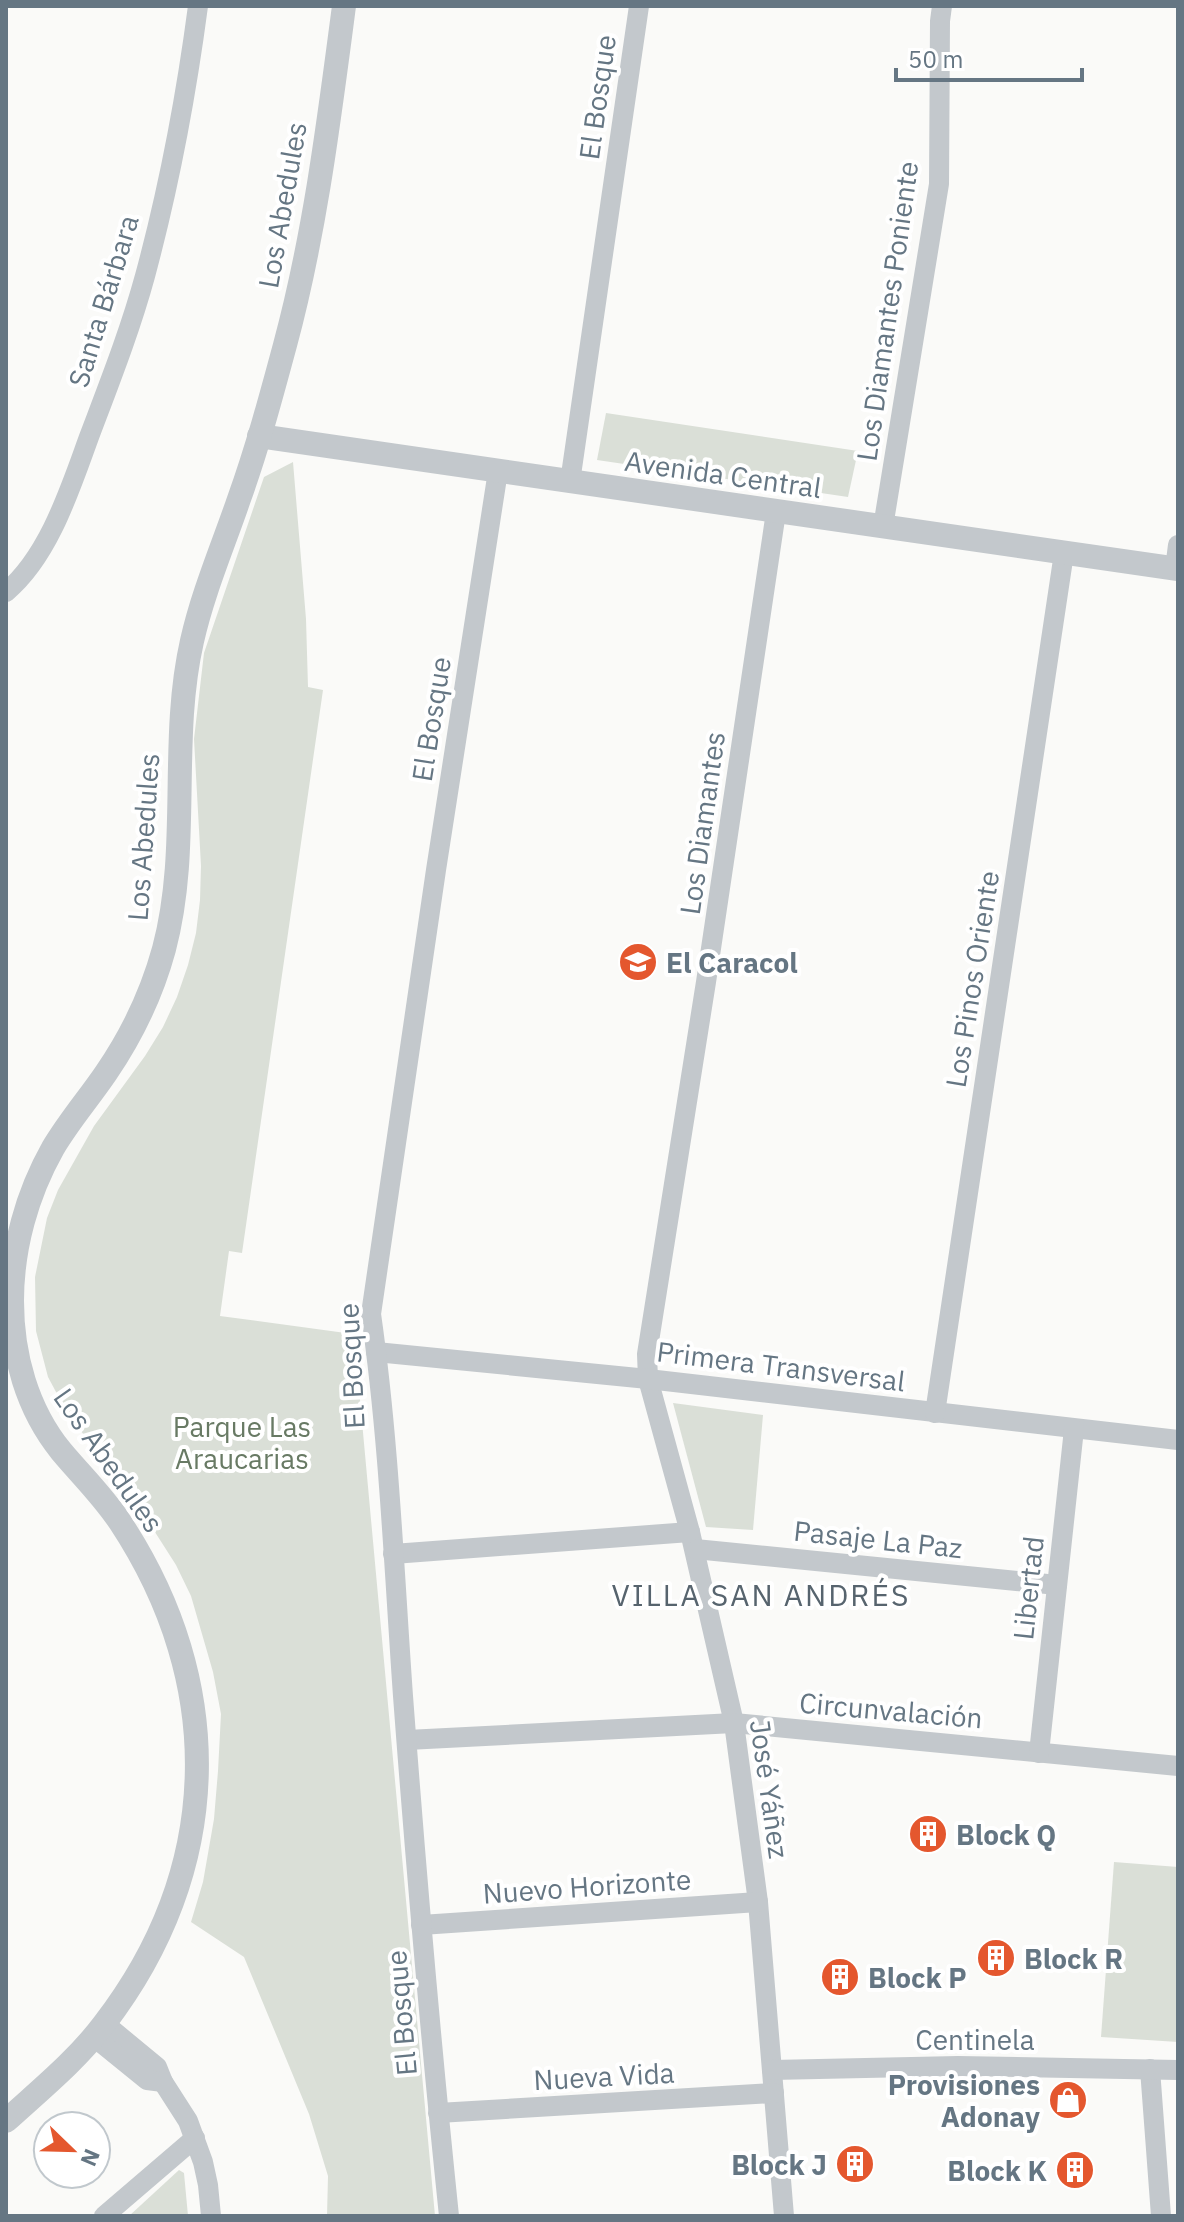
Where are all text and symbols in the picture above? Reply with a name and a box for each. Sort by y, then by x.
street label: El Bosque [570,32,624,162]
scale bar [896,32,1082,82]
text: 50 m [908,43,963,75]
street label: Los Abedules [249,119,315,291]
street label: Los Diamantes Poniente [848,159,926,463]
street label: Santa Bárbara [59,210,147,392]
street label: Avenida Central [622,442,824,506]
street label: El Bosque [403,654,459,784]
street label: Los Diamantes [671,729,733,917]
street label: Los Abedules [119,752,167,922]
street label: Los Pinos Oriente [937,868,1007,1090]
school or university icon: El Caracol [617,941,659,983]
place label: El Caracol [666,944,798,981]
street label: El Bosque [329,1302,373,1430]
street label: Primera Transversal [655,1332,907,1400]
street label: Los Abedules [46,1381,172,1539]
park label: Parque Las Araucarias [173,1408,311,1477]
street label: Pasaje La Paz [792,1512,964,1566]
street label: Libertad [1004,1534,1052,1642]
district label: VILLA SAN ANDRÉS [612,1575,910,1614]
street label: Circunvalación [798,1684,984,1736]
street label: José Yáñez [742,1717,798,1861]
building icon: Block Q [907,1813,949,1855]
place label: Block Q [956,1816,1056,1853]
street label: Nuevo Horizonte [482,1860,692,1912]
building icon: Block R [975,1937,1017,1979]
place label: Block R [1024,1940,1123,1977]
street label: El Bosque [377,1949,425,2077]
building icon: Block P [819,1956,861,1998]
place label: Block P [868,1959,967,1996]
street label: Centinela [915,2021,1035,2058]
street label: Nueva Vida [533,2054,676,2098]
place label: Provisiones Adonay [888,2066,1040,2135]
shop icon: Provisiones Adonay [1047,2079,1089,2121]
north arrow [32,2110,112,2190]
building icon: Block J [834,2143,876,2185]
text: N [74,2145,107,2171]
place label: Block J [731,2146,827,2183]
building icon: Block K [1054,2149,1096,2191]
place label: Block K [947,2152,1048,2189]

